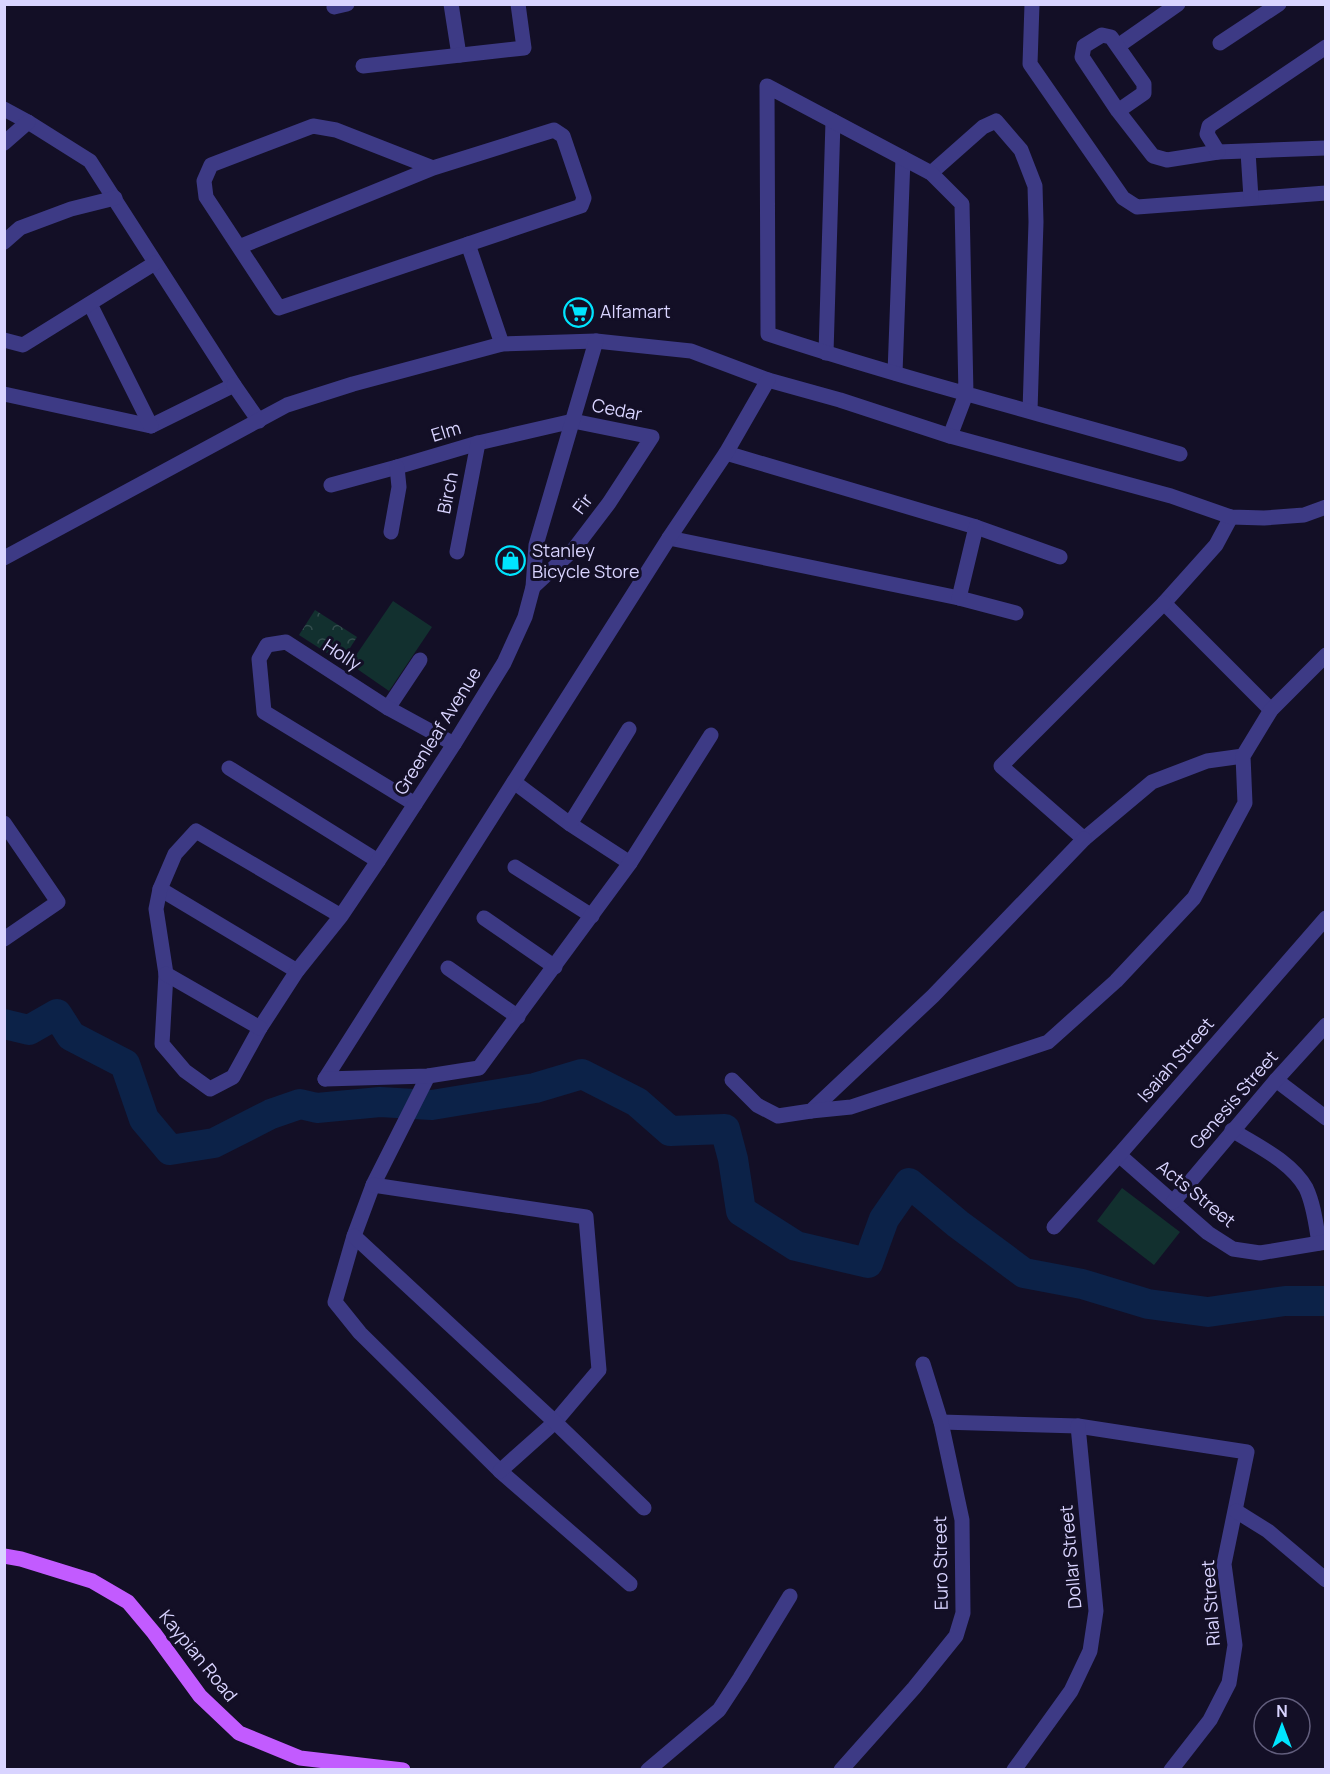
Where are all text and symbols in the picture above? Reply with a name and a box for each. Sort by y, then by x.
supermarket icon: Alfamart [563,296,595,328]
place label: Alfamart [600,299,671,323]
street label: Cedar [590,392,645,426]
street label: Elm [428,415,463,447]
street label: Birch [431,470,463,516]
street label: Fir [567,488,598,519]
place label: Stanley Bicycle Store [532,538,639,583]
shop icon: Stanley Bicycle Store [495,545,527,577]
street label: Holly [319,633,367,676]
street label: Greenleaf Avenue [388,662,486,799]
street label: Isaiah Street [1132,1012,1219,1107]
street label: Genesis Street [1184,1045,1283,1154]
street label: Acts Street [1152,1154,1241,1232]
street label: Dollar Street [1054,1504,1086,1610]
street label: Euro Street [927,1516,953,1610]
street label: Rial Street [1195,1559,1225,1647]
street label: Kaypian Road [154,1605,243,1706]
north arrow [1252,1696,1312,1756]
text: N [1276,1700,1288,1722]

